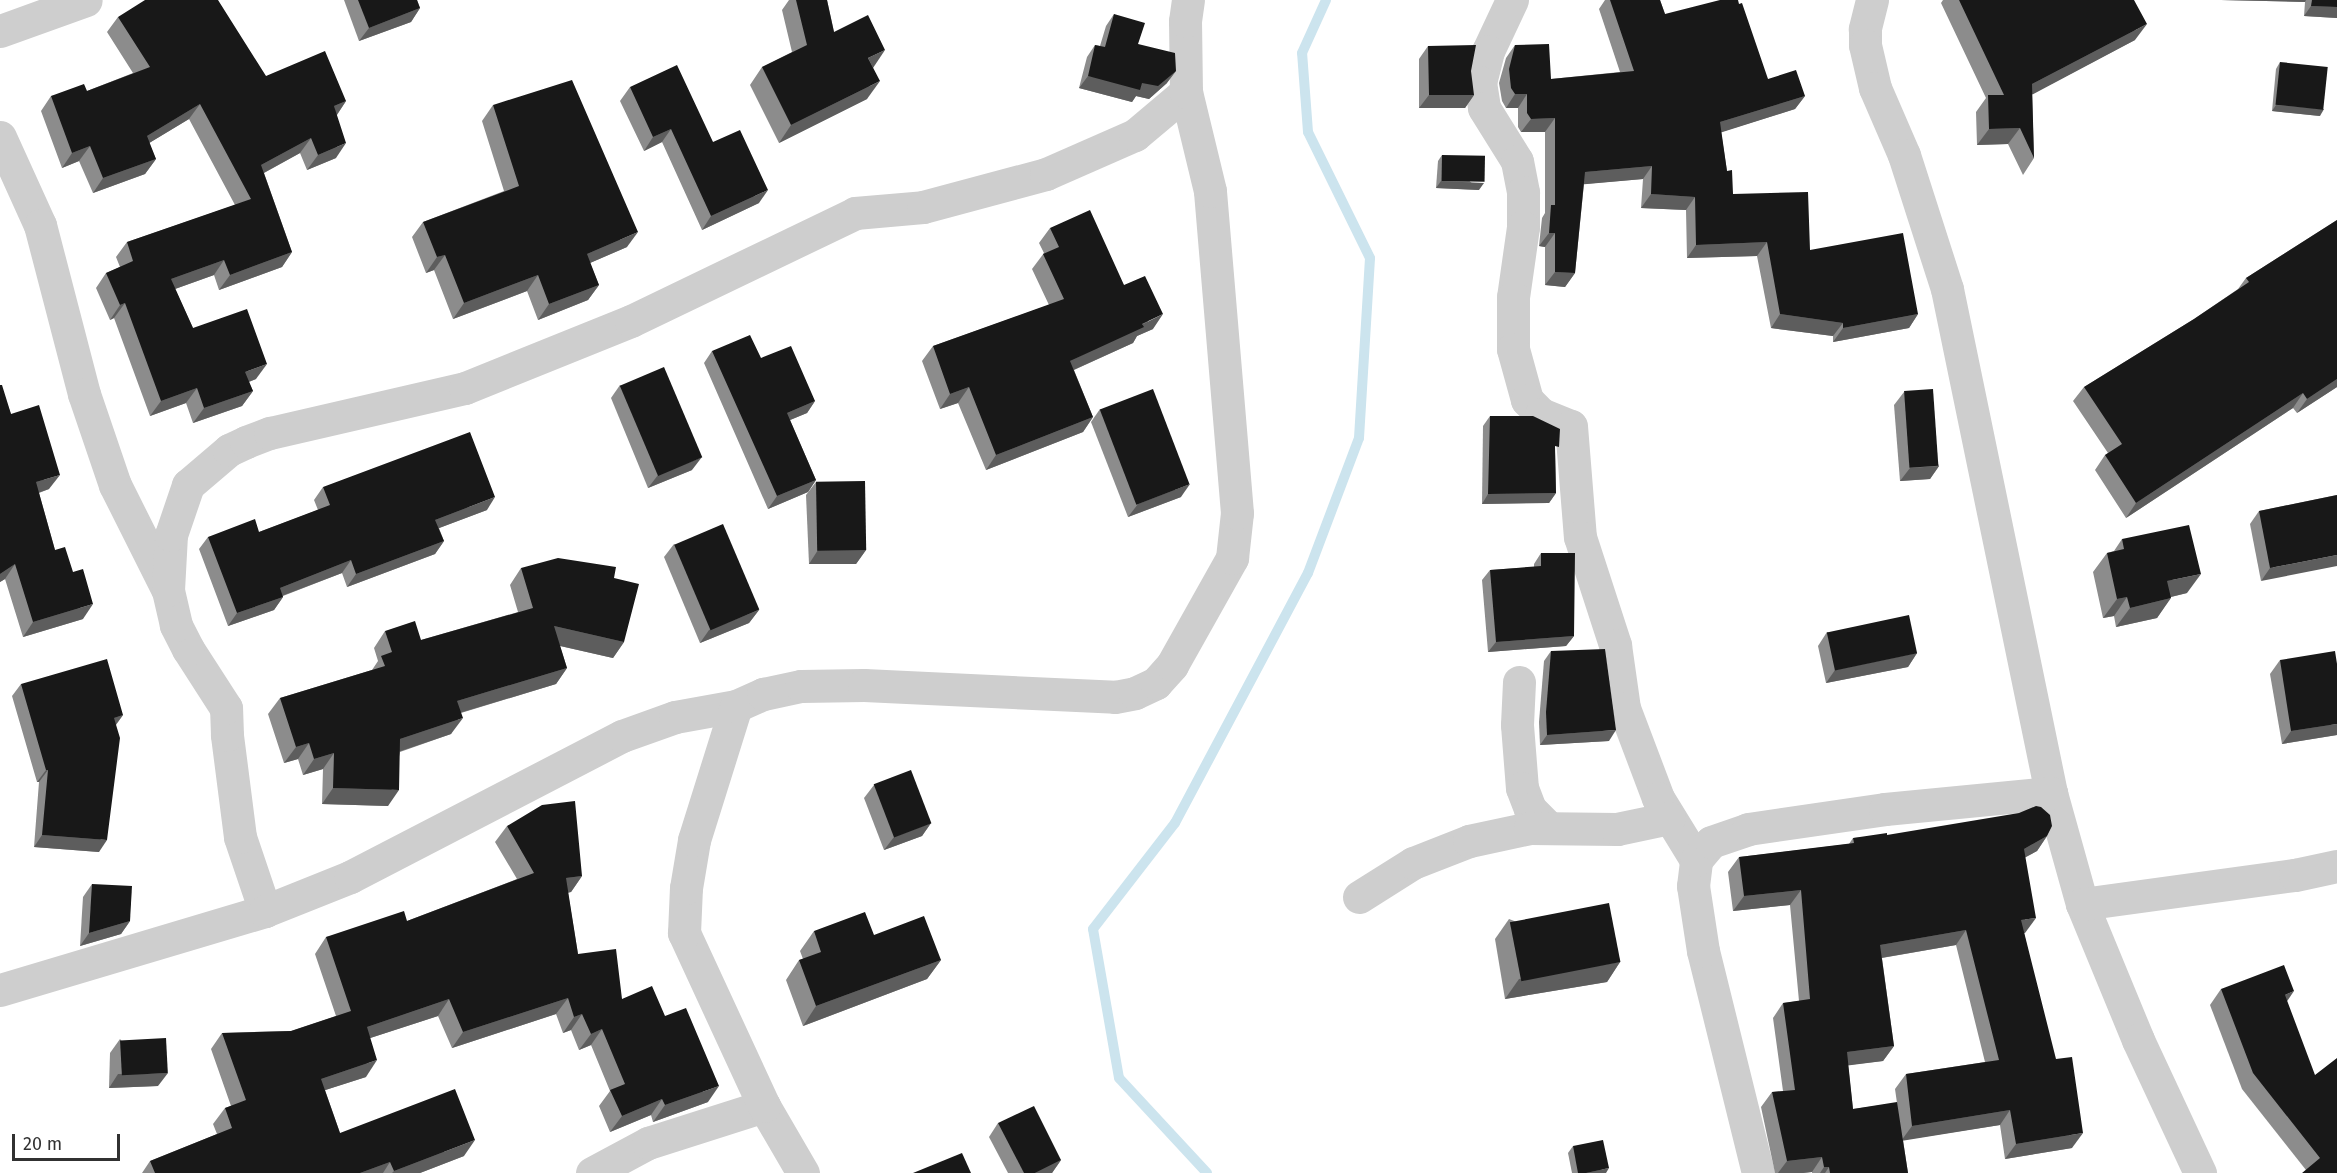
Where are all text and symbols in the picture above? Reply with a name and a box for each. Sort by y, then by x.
scale bar [15,1122,123,1160]
text: 20 m [23,1133,62,1155]

